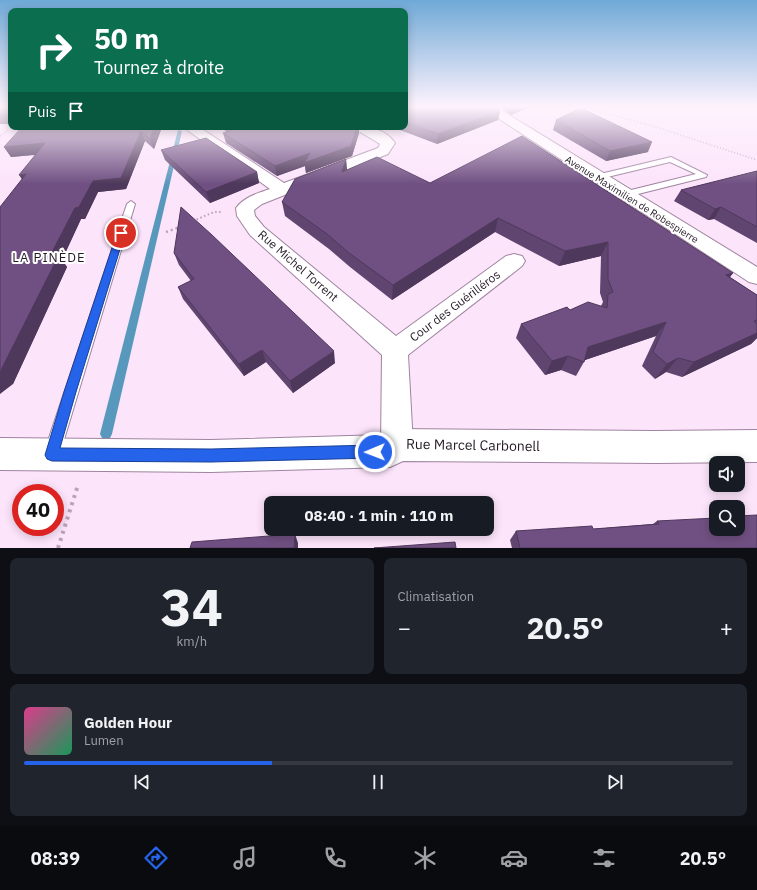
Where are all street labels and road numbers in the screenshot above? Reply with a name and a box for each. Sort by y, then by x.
street label: Avenue Maximilien de Robespierre [563,153,701,246]
street label: Rue Michel Torrent [255,227,342,305]
street label: Cour des Guérilléros [406,267,503,345]
street label: Rue Marcel Carbonell [406,435,540,455]

